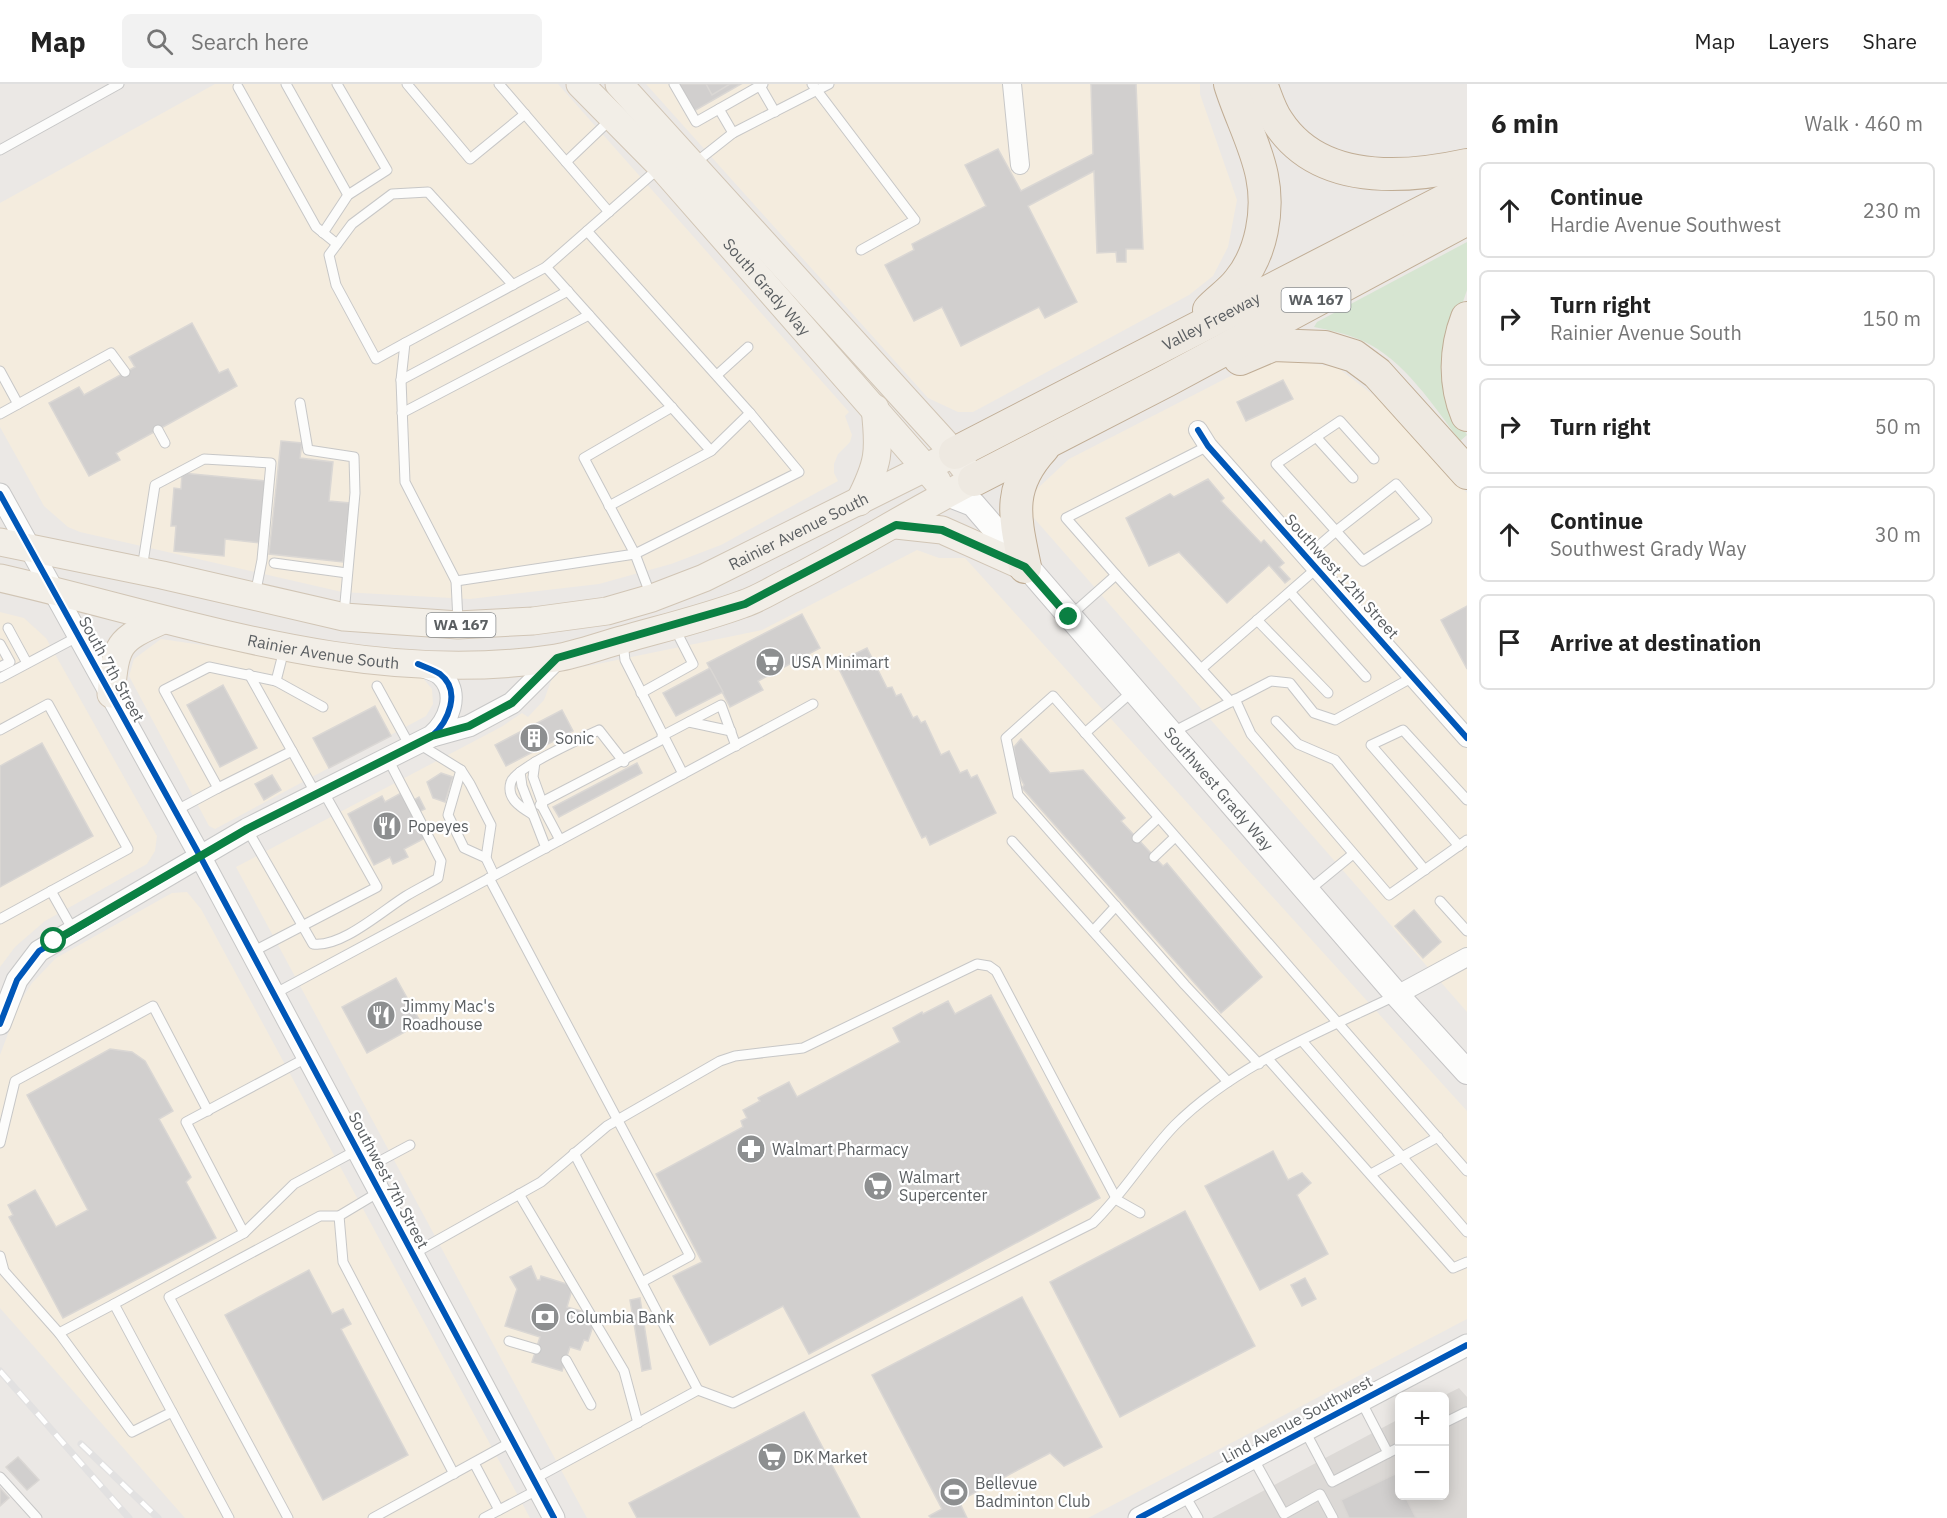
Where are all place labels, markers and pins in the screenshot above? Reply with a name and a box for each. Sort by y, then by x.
supermarket icon: USA Minimart [754,646,786,678]
place label: USA Minimart [791,652,889,672]
building icon: Sonic [518,722,550,754]
place label: Sonic [555,728,594,748]
restaurant icon: Popeyes [371,810,403,842]
place label: Popeyes [408,816,469,836]
place label: Jimmy Mac's Roadhouse [402,996,495,1034]
restaurant icon: Jimmy Mac's Roadhouse [365,999,397,1031]
pharmacy icon: Walmart Pharmacy [735,1133,767,1165]
place label: Walmart Pharmacy [772,1139,909,1159]
place label: Walmart Supercenter [899,1167,987,1205]
supermarket icon: Walmart Supercenter [862,1170,894,1202]
bank icon: Columbia Bank [529,1301,561,1333]
place label: Columbia Bank [566,1307,675,1327]
supermarket icon: DK Market [756,1441,788,1473]
place label: DK Market [793,1447,868,1467]
place label: Bellevue Badminton Club [975,1473,1090,1511]
sports icon: Bellevue Badminton Club [938,1476,970,1508]

